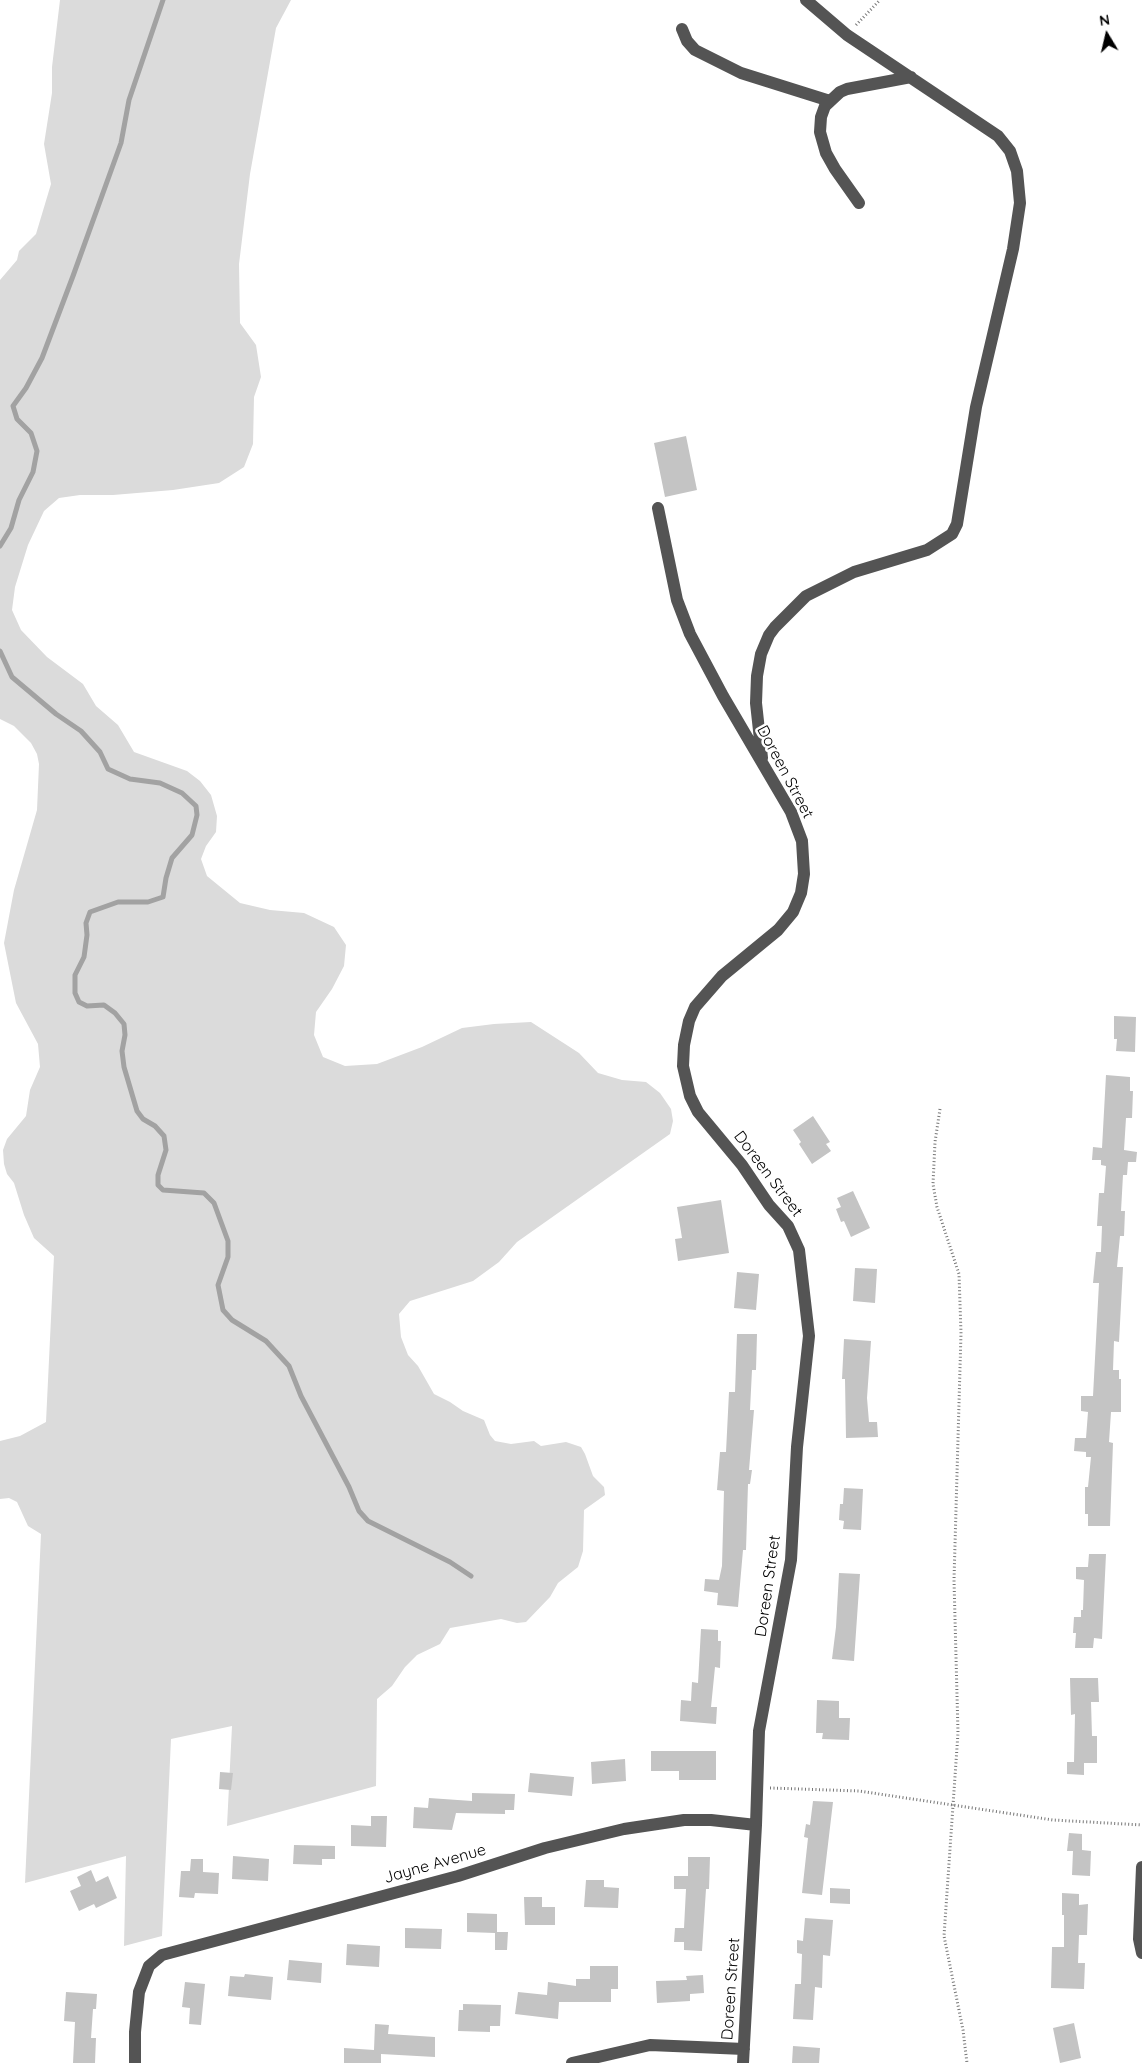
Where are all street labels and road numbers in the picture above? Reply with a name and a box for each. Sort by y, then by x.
street label: Doreen Street [752,722,818,822]
street label: Doreen Street [729,1127,807,1221]
street label: Doreen Street [751,1534,785,1638]
street label: Jayne Avenue [382,1840,488,1888]
street label: Doreen Street [718,1937,744,2041]

